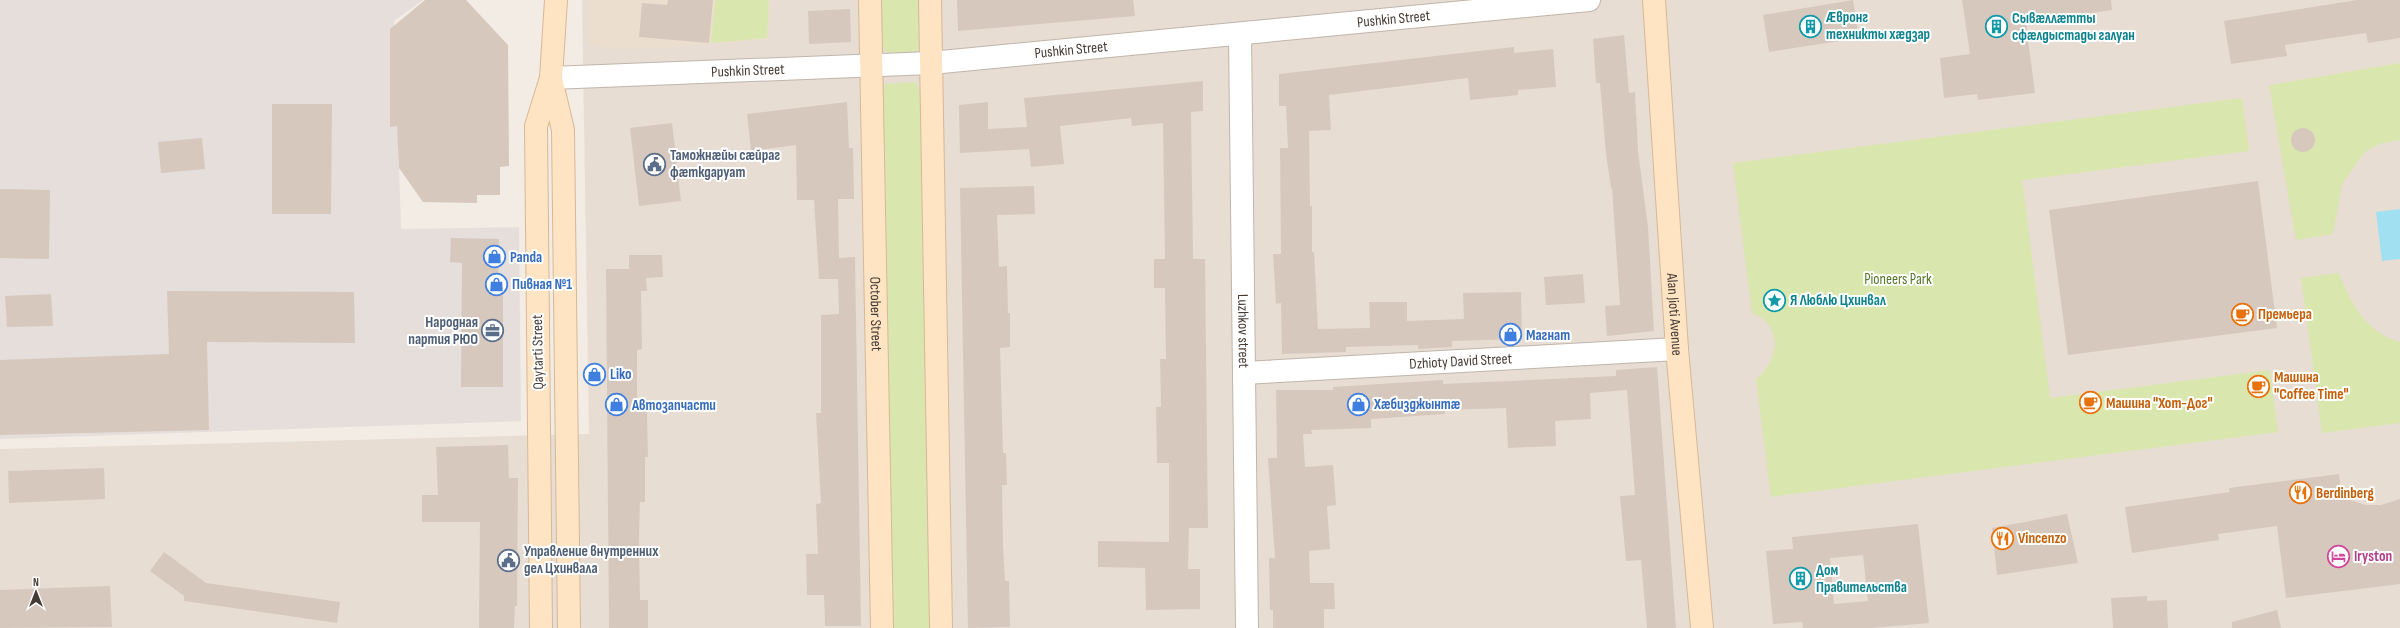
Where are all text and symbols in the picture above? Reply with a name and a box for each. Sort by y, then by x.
street label: Pushkin Street [1356,6,1431,32]
place label: Æвpонг техникты хæдзар [1825,8,1930,44]
place label: Сывæллæтты сфæлдыстады галуан [2012,9,2135,45]
building icon: Æвpонг техникты хæдзар [1798,13,1824,39]
building icon: Сывæллæтты сфæлдыстады галуан [1984,14,2010,40]
street label: Pushkin Street [1034,37,1109,63]
street label: Pushkin Street [711,59,785,81]
place label: Таможнæйы сæйраг фæткдаруат [670,146,780,182]
public building icon: Таможнæйы сæйраг фæткдаруат [642,151,668,177]
shop icon: Panda [481,244,507,270]
place label: Panda [510,248,542,267]
park label: Pioneers Park [1864,270,1932,289]
shop icon: Пивная №1 [483,271,509,297]
street label: Alan Jioti Avenue [1662,271,1687,356]
place label: Пивная №1 [512,275,572,294]
street label: October Street [866,276,886,352]
place icon: Я Люблю Цхинвал [1762,287,1788,313]
place label: Я Люблю Цхинвал [1790,291,1886,310]
street label: Luzhkov street [1234,294,1253,369]
cafe icon: Премьера [2229,301,2255,327]
place label: Премьера [2258,305,2312,324]
place label: Народная партия РЮО [408,313,478,349]
street label: Qaytarti Street [528,314,548,390]
office icon: Народная партия РЮО [480,318,506,344]
shop icon: Магнат [1497,322,1523,348]
place label: Магнат [1526,326,1570,345]
street label: Dzhioty David Street [1409,349,1513,373]
shop icon: Liko [582,361,608,387]
place label: Liko [610,365,632,384]
place label: Машина "Coffee Time" [2274,368,2349,404]
cafe icon: Машина "Coffee Time" [2246,373,2272,399]
cafe icon: Машина "Хот-Дог" [2078,390,2104,416]
shop icon: Хæбизджынтæ [1346,391,1372,417]
shop icon: Автозапчасти [603,392,629,418]
place label: Машина "Хот-Дог" [2106,394,2213,413]
place label: Хæбизджынтæ [1373,395,1460,414]
place label: Автозапчасти [631,396,716,415]
restaurant icon: Berdinberg [2287,480,2313,506]
place label: Berdinberg [2316,484,2374,503]
restaurant icon: Vincenzo [1990,525,2016,551]
place label: Vincenzo [2018,529,2067,548]
place label: Управление внутренних дел Цхинвала [524,542,659,578]
hotel icon: Iryston [2326,543,2352,569]
public building icon: Управление внутренних дел Цхинвала [495,547,521,573]
place label: Iryston [2354,547,2392,566]
place label: Дом Правительства [1816,561,1907,597]
building icon: Дом Правительства [1787,566,1813,592]
north arrow [16,572,56,612]
text: N [33,576,39,589]

